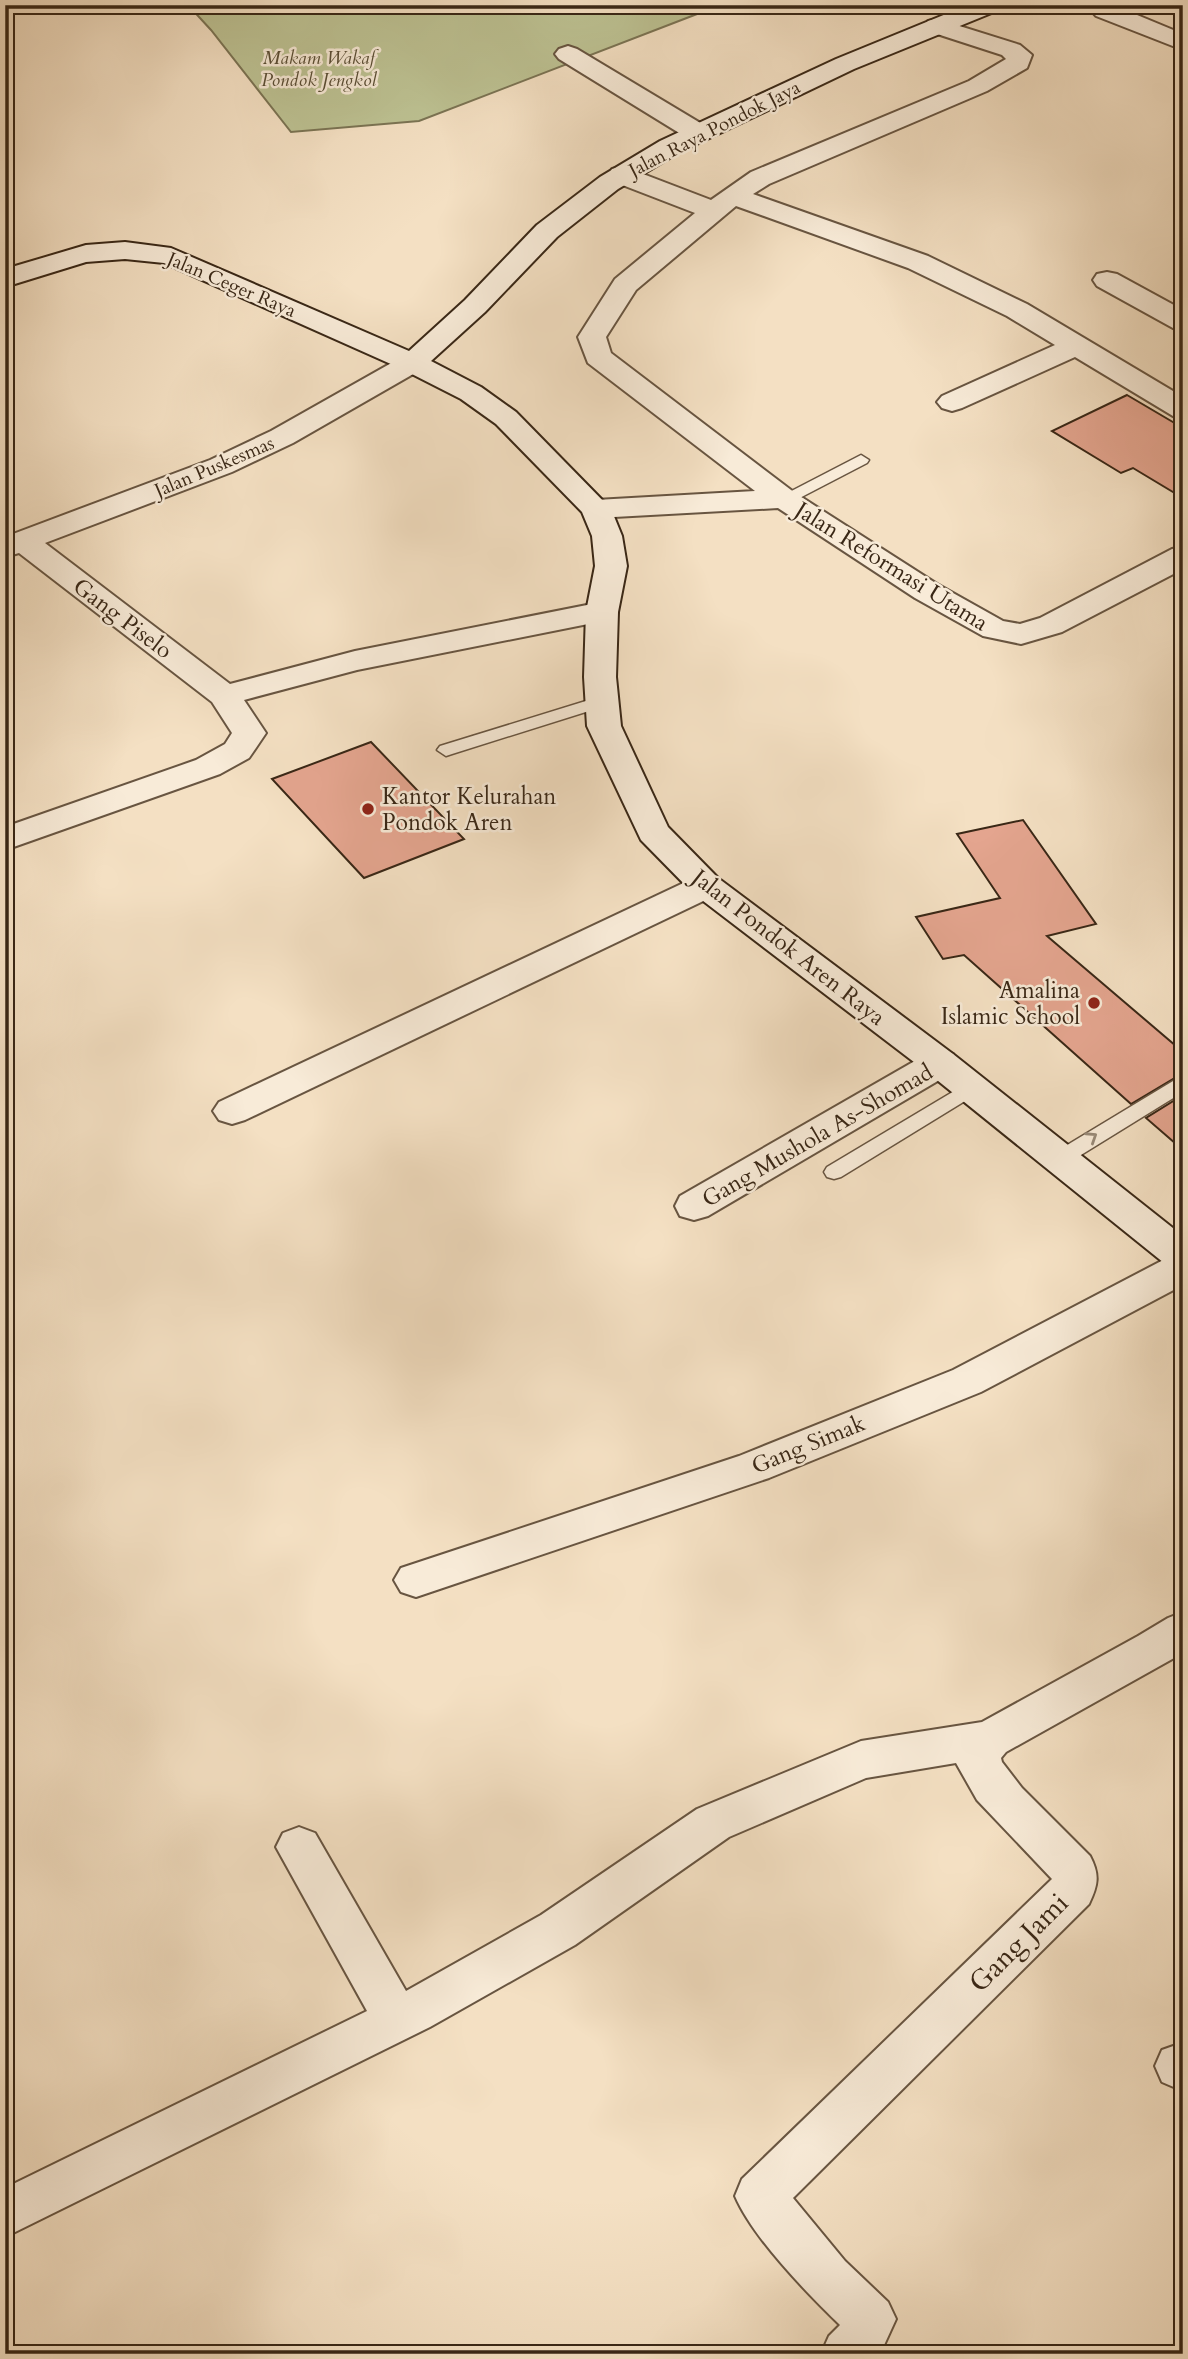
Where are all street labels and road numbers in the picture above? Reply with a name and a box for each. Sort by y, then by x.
street label: Jalan Raya Pondok Jaya [622,74,805,185]
street label: Jalan Ceger Raya [160,245,300,324]
street label: Jalan Puskesmas [148,430,278,505]
street label: Jalan Reformasi Utama [787,493,994,638]
street label: Gang Piselo [67,571,179,666]
street label: Jalan Pondok Aren Raya [683,860,892,1033]
street label: Gang Mushola As-Shomad [696,1056,939,1214]
street label: Gang Simak [747,1407,870,1481]
street label: Gang Jami [961,1884,1077,2001]

